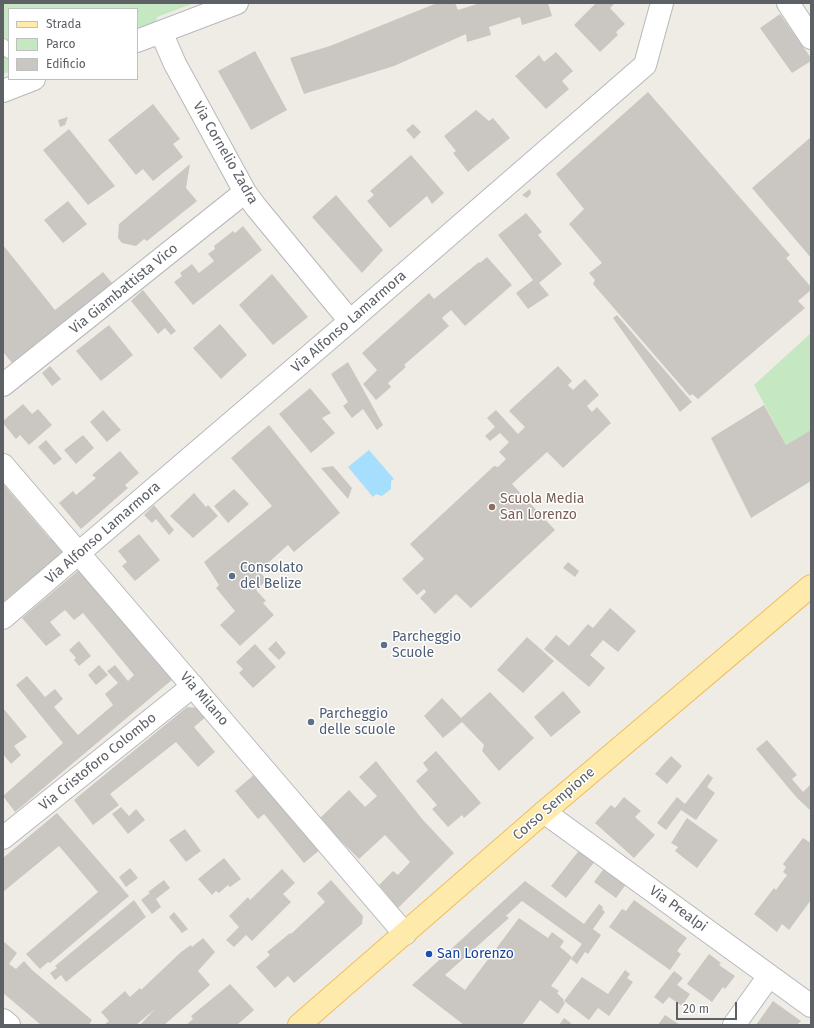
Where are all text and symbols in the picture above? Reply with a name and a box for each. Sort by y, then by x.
legend [8,8,138,80]
text: Strada [46,17,81,31]
text: Parco [46,37,76,51]
text: Edificio [46,57,86,71]
street label: Via Cornelio Zadra [189,99,261,207]
street label: Via Giambattista Vico [66,240,182,338]
street label: Via Alfonso Lamarmora [288,268,410,376]
street label: Via Alfonso Lamarmora [42,479,164,587]
place label: Scuola Media San Lorenzo [500,491,584,524]
marker: Scuola Media San Lorenzo [487,502,497,512]
place label: Consolato del Belize [240,560,303,592]
marker: Consolato del Belize [227,571,237,581]
place label: Parcheggio Scuole [392,629,461,662]
marker: Parcheggio Scuole [379,640,389,650]
street label: Via Milano [176,669,232,729]
place label: Parcheggio delle scuole [319,706,396,738]
street label: Via Cristoforo Colombo [36,710,160,814]
marker: Parcheggio delle scuole [306,717,316,727]
street label: Corso Sempione [510,764,598,844]
street label: Via Prealpi [646,882,710,936]
place label: San Lorenzo [437,946,514,962]
marker: San Lorenzo [424,949,434,959]
scale bar [678,994,739,1020]
text: 20 m [683,1002,709,1016]

